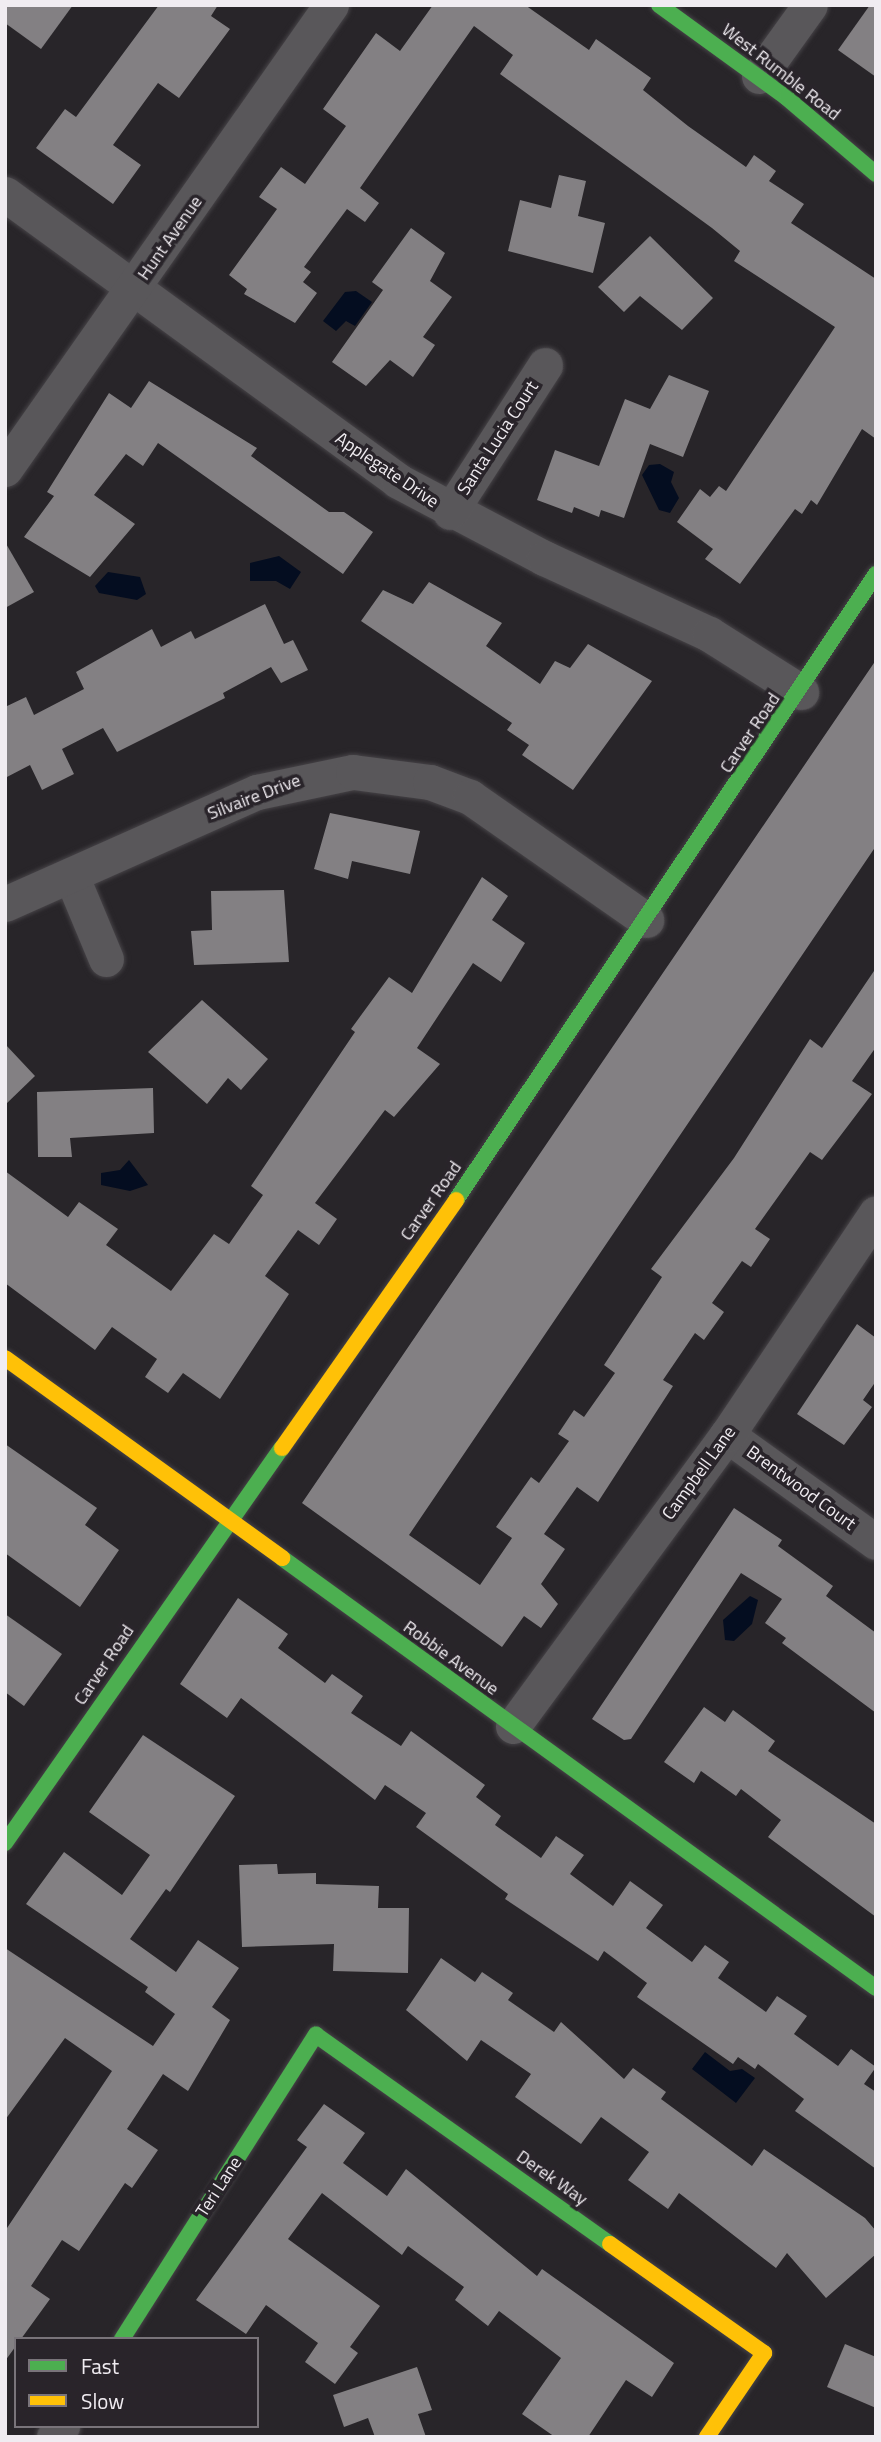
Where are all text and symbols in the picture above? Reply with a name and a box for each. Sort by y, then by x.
street label: West Rumble Road [717,19,845,125]
street label: Hunt Avenue [133,192,207,284]
street label: Santa Lucia Court [453,377,543,499]
street label: Applegate Drive [331,428,443,512]
street label: Carver Road [715,689,785,777]
street label: Silvaire Drive [204,769,304,825]
street label: Carver Road [396,1157,466,1245]
street label: Campbell Lane [658,1422,740,1524]
street label: Brentwood Court [742,1441,860,1535]
street label: Robbie Avenue [399,1616,503,1700]
street label: Carver Road [69,1621,139,1709]
street label: Derek Way [512,2146,592,2210]
street label: Teri Lane [192,2153,246,2221]
legend [14,2337,259,2428]
text: Fast [81,2350,119,2382]
text: Slow [81,2385,124,2417]

